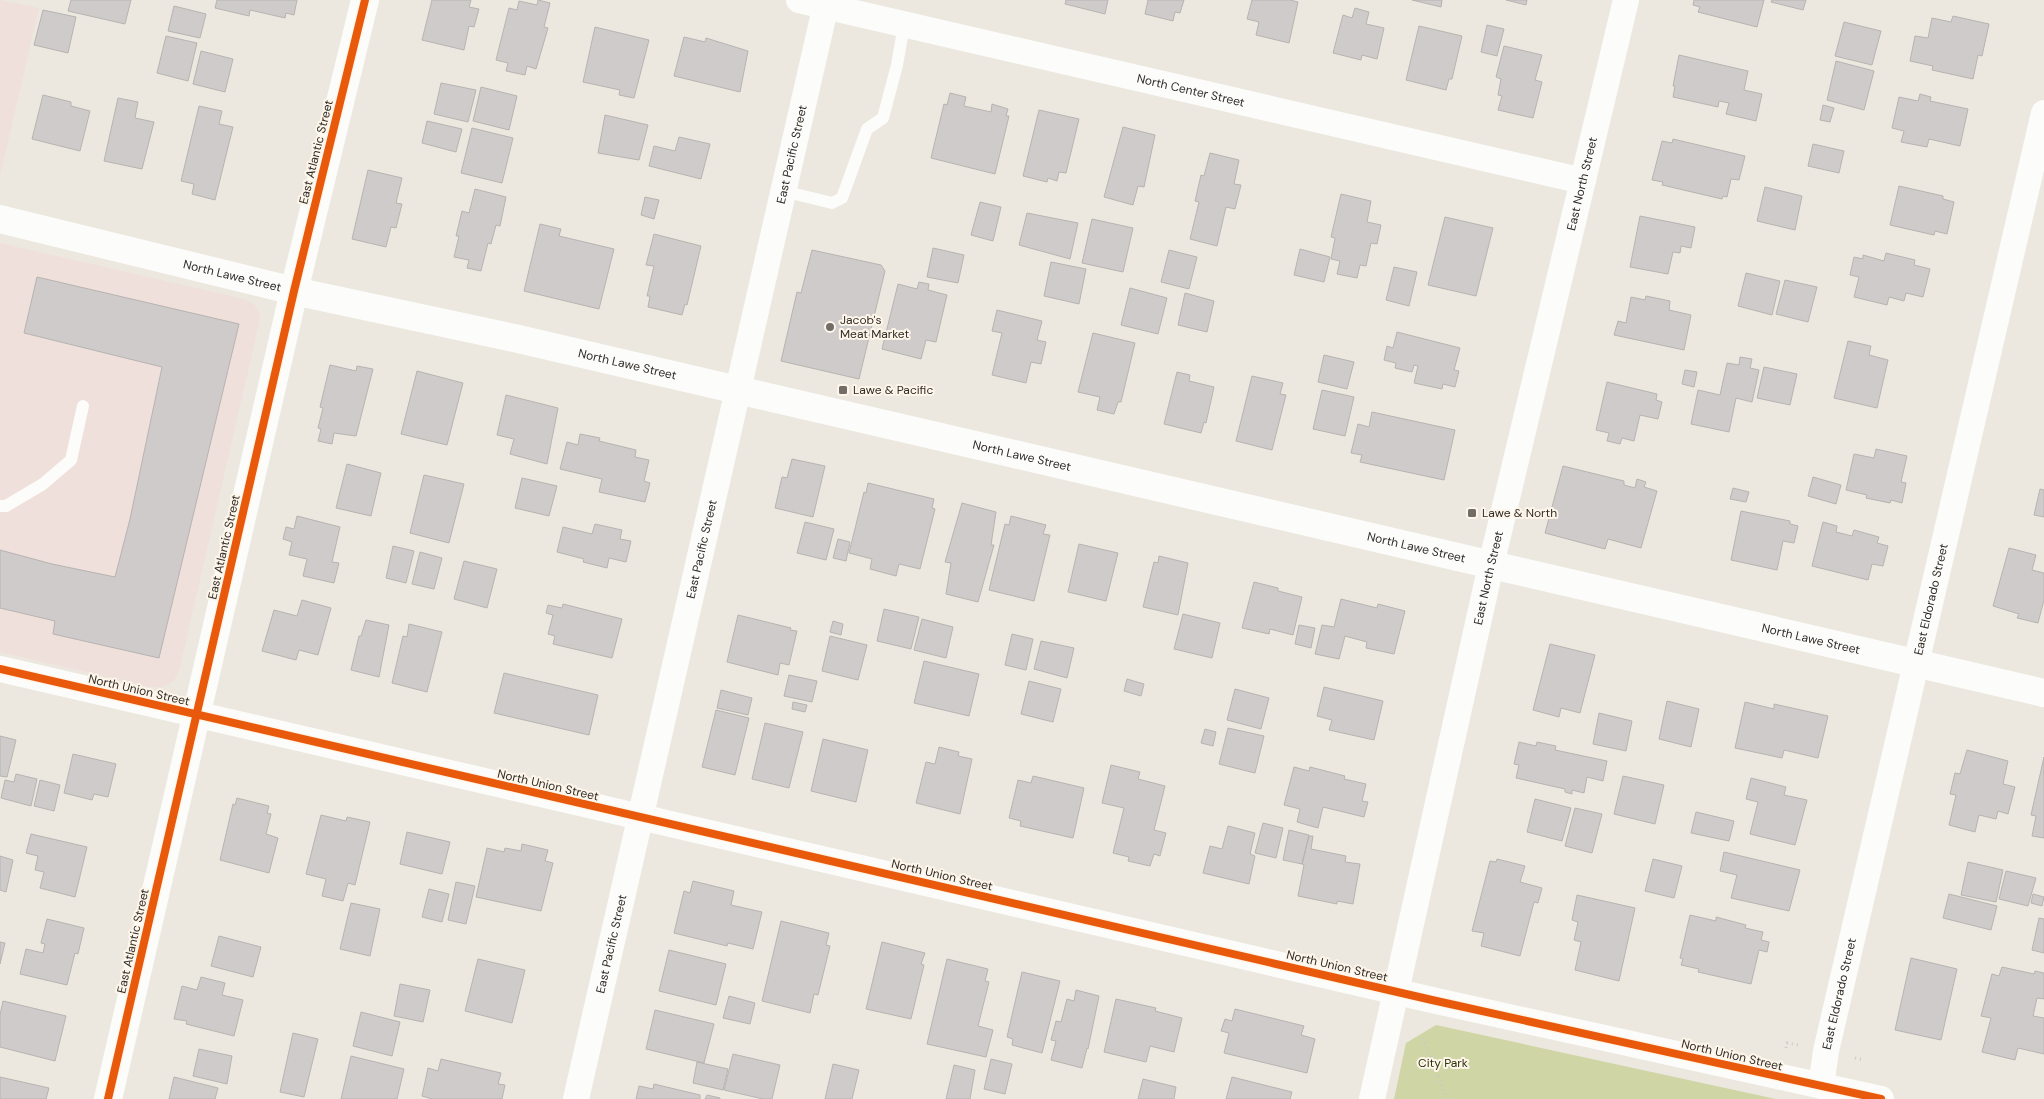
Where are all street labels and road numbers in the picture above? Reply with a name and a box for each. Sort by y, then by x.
street label: North Center Street [1135,70,1246,111]
street label: East Atlantic Street [295,98,337,206]
street label: East Pacific Street [773,103,811,205]
street label: East North Street [1563,135,1601,232]
street label: North Lawe Street [181,256,283,296]
street label: North Lawe Street [577,345,678,384]
street label: North Lawe Street [971,437,1073,475]
street label: East Atlantic Street [204,493,244,601]
street label: East Pacific Street [683,498,721,600]
street label: North Lawe Street [1366,528,1467,567]
street label: East North Street [1470,529,1507,626]
street label: East Eldorado Street [1910,542,1952,657]
street label: North Lawe Street [1760,620,1862,658]
street label: North Union Street [87,671,191,709]
street label: North Union Street [496,766,600,804]
street label: North Union Street [890,856,994,894]
street label: East Atlantic Street [113,887,153,995]
street label: East Pacific Street [592,893,630,995]
street label: East Eldorado Street [1819,936,1860,1051]
street label: North Union Street [1285,947,1389,985]
street label: North Union Street [1680,1036,1784,1074]

